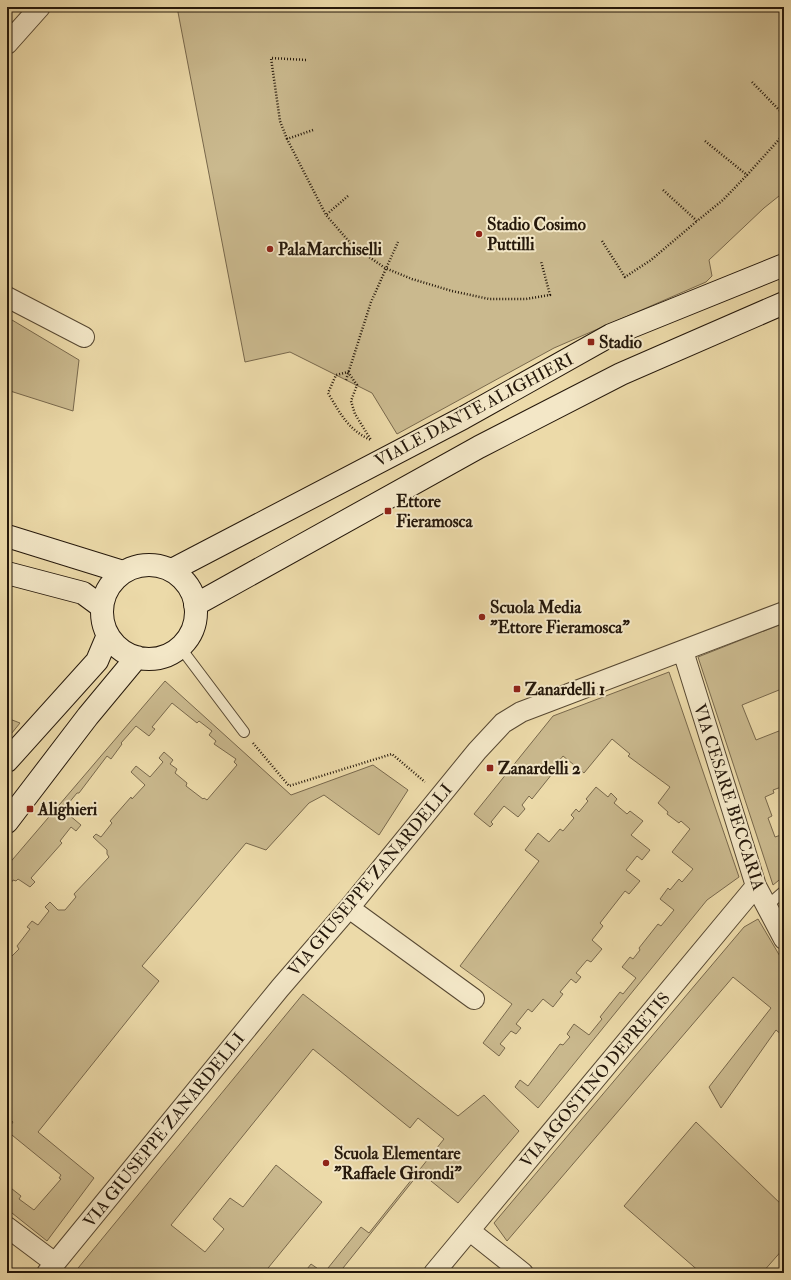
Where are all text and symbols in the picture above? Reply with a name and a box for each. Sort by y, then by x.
place label: Stadio Cosimo Puttilli [487,214,586,255]
marker: Stadio Cosimo Puttilli [474,229,484,239]
place label: PalaMarchiselli [278,239,383,260]
marker: PalaMarchiselli [265,244,275,254]
place label: Stadio [599,332,642,353]
marker: Stadio [586,337,596,347]
street label: VIALE DANTE ALIGHIERI [371,349,577,471]
place label: Ettore Fieramosca [396,491,473,532]
marker: Ettore Fieramosca [383,506,393,516]
place label: Scuola Media "Ettore Fieramosca" [490,597,630,638]
marker: Scuola Media "Ettore Fieramosca" [477,612,487,622]
place label: Zanardelli 1 [525,679,605,700]
marker: Zanardelli 1 [512,684,522,694]
street label: VIA CESARE BECCARIA [689,701,769,893]
place label: Zanardelli 2 [498,758,581,779]
marker: Zanardelli 2 [485,763,495,773]
street label: VIA GIUSEPPE ZANARDELLI [283,779,457,981]
place label: Alighieri [37,799,98,821]
marker: Alighieri [25,804,35,814]
street label: VIA AGOSTINO DEPRETIS [515,988,675,1172]
street label: VIA GIUSEPPE ZANARDELLI [79,1028,249,1232]
place label: Scuola Elementare "Raffaele Girondi" [334,1143,462,1184]
marker: Scuola Elementare "Raffaele Girondi" [321,1158,331,1168]

